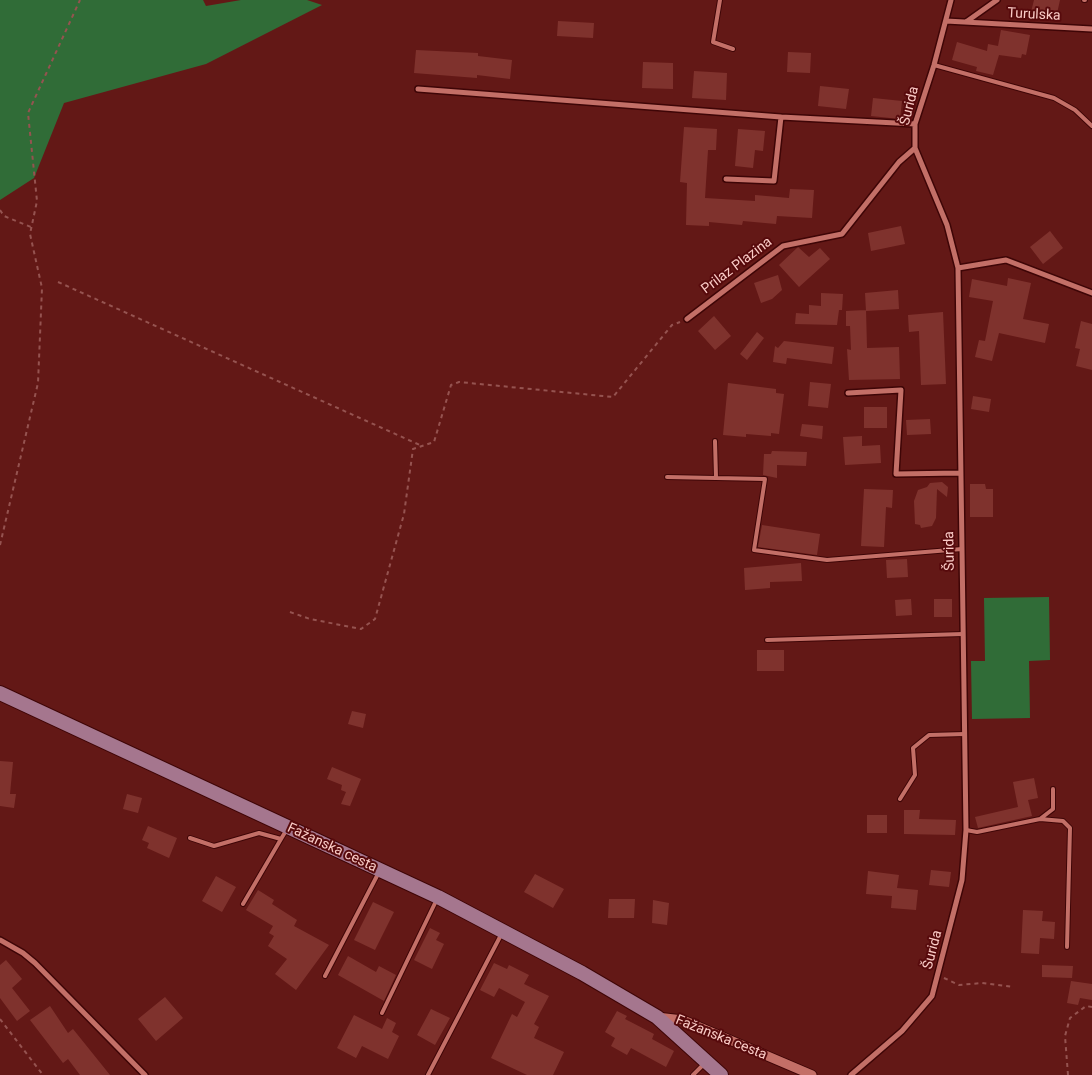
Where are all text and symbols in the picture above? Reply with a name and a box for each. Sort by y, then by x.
street label: Turulska [1007,5,1061,25]
street label: Šurida [897,85,923,127]
street label: Prilaz Plazina [698,234,776,298]
street label: Šurida [941,531,959,571]
street label: Fažanska cesta [284,820,380,876]
street label: Šurida [920,929,946,971]
street label: Fažanska cesta [673,1012,769,1064]

